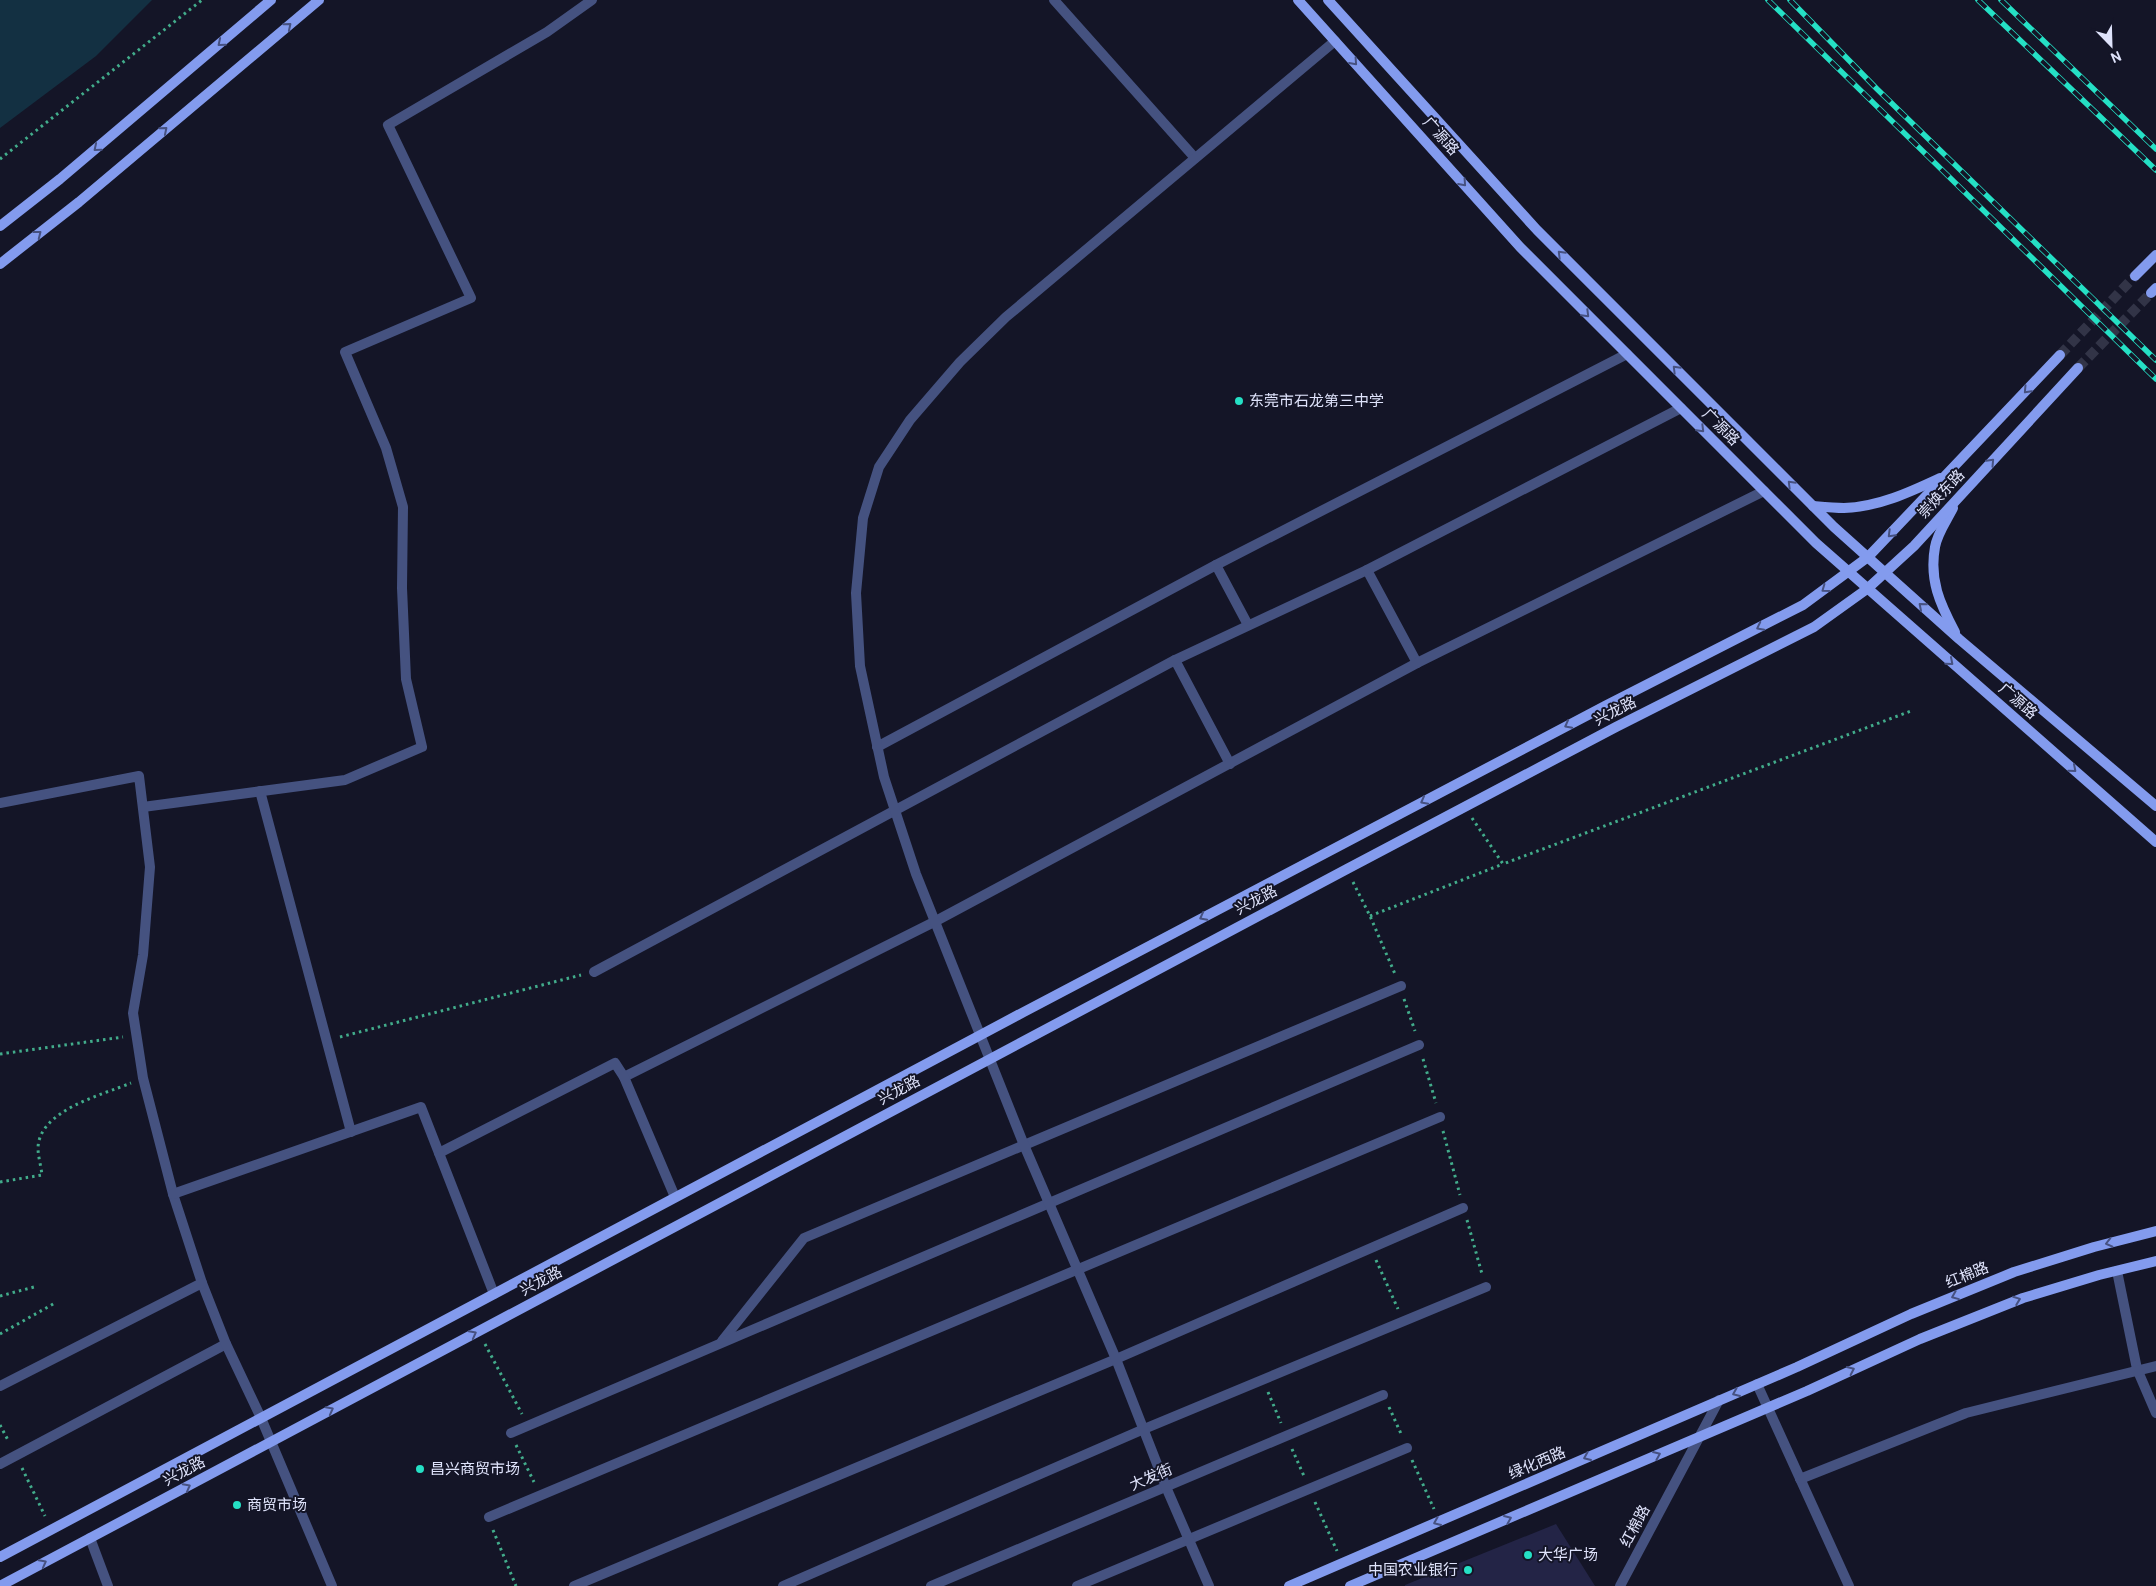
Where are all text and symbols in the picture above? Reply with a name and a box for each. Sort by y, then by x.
north arrow [2086,20,2136,70]
one-way arrow [282,23,291,31]
one-way arrow [218,37,227,46]
text: N [2108,46,2123,65]
one-way arrow [1348,57,1357,66]
street label: 广源路 [1418,114,1462,160]
one-way arrow [158,128,167,136]
one-way arrow [94,142,103,151]
one-way arrow [1457,178,1466,187]
one-way arrow [33,230,42,239]
one-way arrow [1557,251,1566,260]
one-way arrow [1580,308,1589,317]
one-way arrow [1672,366,1681,375]
one-way arrow [2024,384,2033,393]
place label: 东莞市石龙第三中学 [1249,392,1384,412]
marker: 东莞市石龙第三中学 [1233,395,1245,407]
street label: 广源路 [1697,405,1743,451]
one-way arrow [1695,423,1704,432]
one-way arrow [1985,459,1994,468]
street label: 崇焕东路 [1914,466,1970,523]
one-way arrow [1788,480,1797,489]
one-way arrow [1888,528,1897,537]
one-way arrow [1821,583,1831,592]
one-way arrow [1919,604,1928,612]
one-way arrow [1756,621,1765,631]
one-way arrow [1944,656,1953,665]
street label: 广源路 [1994,680,2040,724]
street label: 兴龙路 [1591,693,1640,731]
one-way arrow [1564,719,1573,729]
one-way arrow [2067,763,2076,772]
one-way arrow [1421,795,1430,805]
street label: 兴龙路 [1232,881,1281,920]
one-way arrow [1199,911,1208,921]
street label: 兴龙路 [875,1071,924,1110]
one-way arrow [2104,1237,2113,1248]
street label: 红棉路 [1943,1259,1992,1294]
street label: 兴龙路 [517,1262,566,1301]
one-way arrow [1951,1289,1960,1300]
one-way arrow [2012,1296,2021,1307]
one-way arrow [468,1330,477,1340]
one-way arrow [1846,1366,1855,1377]
one-way arrow [1732,1386,1741,1397]
one-way arrow [325,1406,334,1416]
street label: 绿化西路 [1506,1443,1569,1485]
one-way arrow [1652,1450,1661,1461]
one-way arrow [1583,1451,1592,1462]
street label: 兴龙路 [160,1452,209,1491]
place label: 昌兴商贸市场 [430,1461,520,1480]
street label: 大发街 [1127,1461,1176,1496]
marker: 昌兴商贸市场 [414,1463,426,1475]
one-way arrow [181,1483,190,1493]
place label: 商贸市场 [247,1497,307,1516]
marker: 商贸市场 [231,1499,243,1511]
street label: 红棉路 [1617,1502,1655,1551]
one-way arrow [1503,1514,1512,1525]
one-way arrow [1433,1515,1442,1526]
place label: 大华广场 [1538,1546,1598,1566]
marker: 大华广场 [1522,1549,1534,1561]
one-way arrow [38,1559,47,1569]
place label: 中国农业银行 [1368,1562,1458,1581]
marker: 中国农业银行 [1462,1564,1474,1576]

